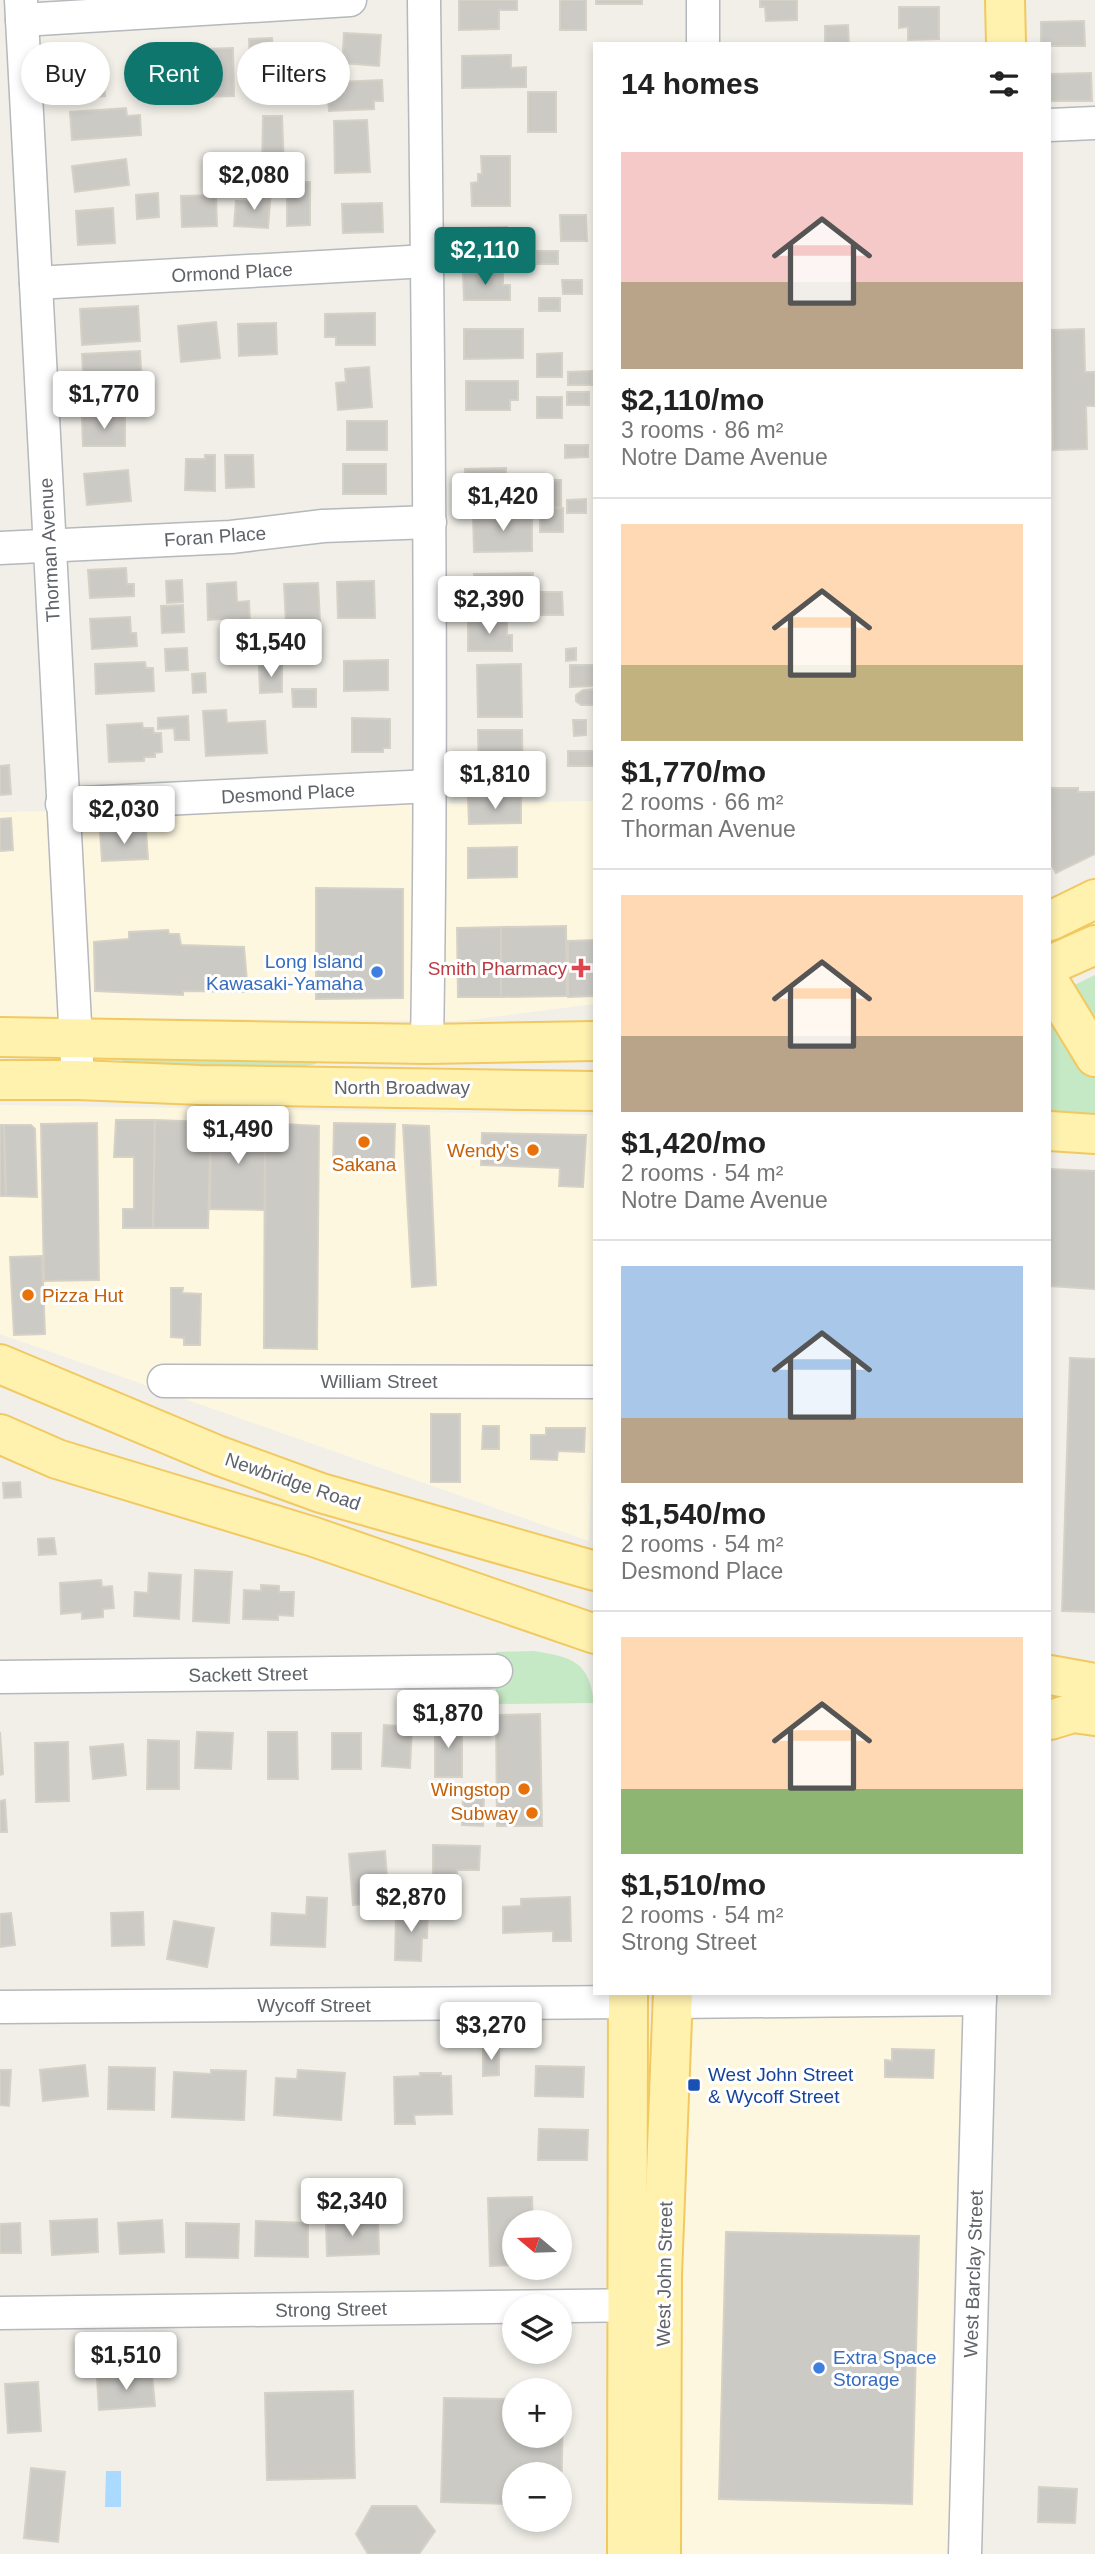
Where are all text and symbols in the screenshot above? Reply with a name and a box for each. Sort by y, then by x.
chip: Buy [21,42,110,105]
chip: Rent [124,42,223,105]
chip: Filters [237,42,350,105]
icon: filters [985,65,1023,103]
text: 14 homes [621,67,759,100]
pin: $2,080 [197,152,311,212]
text: $2,080 [219,162,289,188]
icon: home [759,198,885,324]
pin: $2,110 [428,228,542,287]
text: $2,110 [450,237,520,263]
street label: Ormond Place [171,259,293,286]
pin: $1,770 [47,372,161,431]
text: $1,770 [69,381,139,407]
text: $2,110/mo [621,383,764,416]
text: 3 rooms · 86 m² [621,417,783,443]
text: Notre Dame Avenue [621,444,828,470]
pin: $1,420 [446,474,560,533]
street label: Thorman Avenue [35,477,64,623]
text: $1,420 [468,483,538,509]
street label: Foran Place [163,522,267,551]
icon: home [759,570,885,696]
pin: $2,390 [432,576,546,636]
text: $2,390 [454,586,524,612]
pin: $1,540 [214,620,328,679]
text: $1,540 [236,629,306,655]
pin: $1,810 [438,752,552,811]
text: $1,770/mo [621,755,766,788]
text: $1,810 [460,761,530,787]
street label: Desmond Place [221,780,356,807]
pin: $2,030 [67,786,181,846]
text: 2 rooms · 66 m² [621,789,783,815]
text: $2,030 [89,796,159,822]
text: Thorman Avenue [621,816,796,842]
icon: home [759,941,885,1067]
place label: Long Island Kawasaki-Yamaha [206,951,363,994]
place label: Smith Pharmacy [428,958,567,979]
marker: Smith Pharmacy [573,960,589,976]
marker: Long Island Kawasaki-Yamaha [369,964,385,980]
street label: North Broadway [334,1077,471,1098]
pin: $1,490 [181,1106,295,1166]
text: $1,490 [203,1116,273,1142]
text: $1,420/mo [621,1126,766,1159]
marker: Sakana [356,1134,372,1150]
place label: Wendy's [447,1140,519,1161]
marker: Wendy's [525,1142,541,1158]
place label: Sakana [332,1154,397,1175]
text: 2 rooms · 54 m² [621,1160,783,1186]
text: Notre Dame Avenue [621,1187,828,1213]
place label: Pizza Hut [42,1285,124,1306]
marker: Pizza Hut [20,1287,36,1303]
icon: home [759,1312,885,1438]
street label: William Street [320,1371,438,1392]
street label: Newbridge Road [223,1449,363,1514]
text: $1,540/mo [621,1497,766,1530]
text: 2 rooms · 54 m² [621,1531,783,1557]
text: Desmond Place [621,1558,783,1584]
street label: Sackett Street [188,1663,309,1686]
icon: home [759,1683,885,1809]
pin: $1,870 [391,1690,505,1750]
text: $1,870 [413,1700,483,1726]
place label: Wingstop [431,1779,510,1800]
marker: Wingstop [516,1781,532,1797]
place label: Subway [450,1803,518,1824]
marker: Subway [524,1805,540,1821]
text: $1,510/mo [621,1868,766,1901]
pin: $2,870 [354,1874,468,1934]
text: $2,870 [376,1884,446,1910]
text: 2 rooms · 54 m² [621,1902,783,1928]
text: Strong Street [621,1929,757,1955]
street label: Wycoff Street [257,1995,371,2016]
pin: $3,270 [434,2002,548,2062]
text: $3,270 [456,2012,526,2038]
place label: West John Street & Wycoff Street [708,2064,854,2107]
marker: West John Street & Wycoff Street [686,2077,702,2093]
pin: $2,340 [295,2178,409,2238]
text: $2,340 [317,2188,387,2214]
street label: West Barclay Street [960,2189,987,2358]
street label: West John Street [653,2200,676,2347]
north arrow [502,2210,572,2280]
map controls [502,2210,572,2532]
button: layers [502,2294,572,2364]
street label: Strong Street [275,2298,388,2321]
pin: $1,510 [69,2332,183,2392]
text: $1,510 [91,2342,161,2368]
place label: Extra Space Storage [833,2347,937,2390]
marker: Extra Space Storage [811,2360,827,2376]
button: + [502,2378,572,2448]
button: − [502,2462,572,2532]

